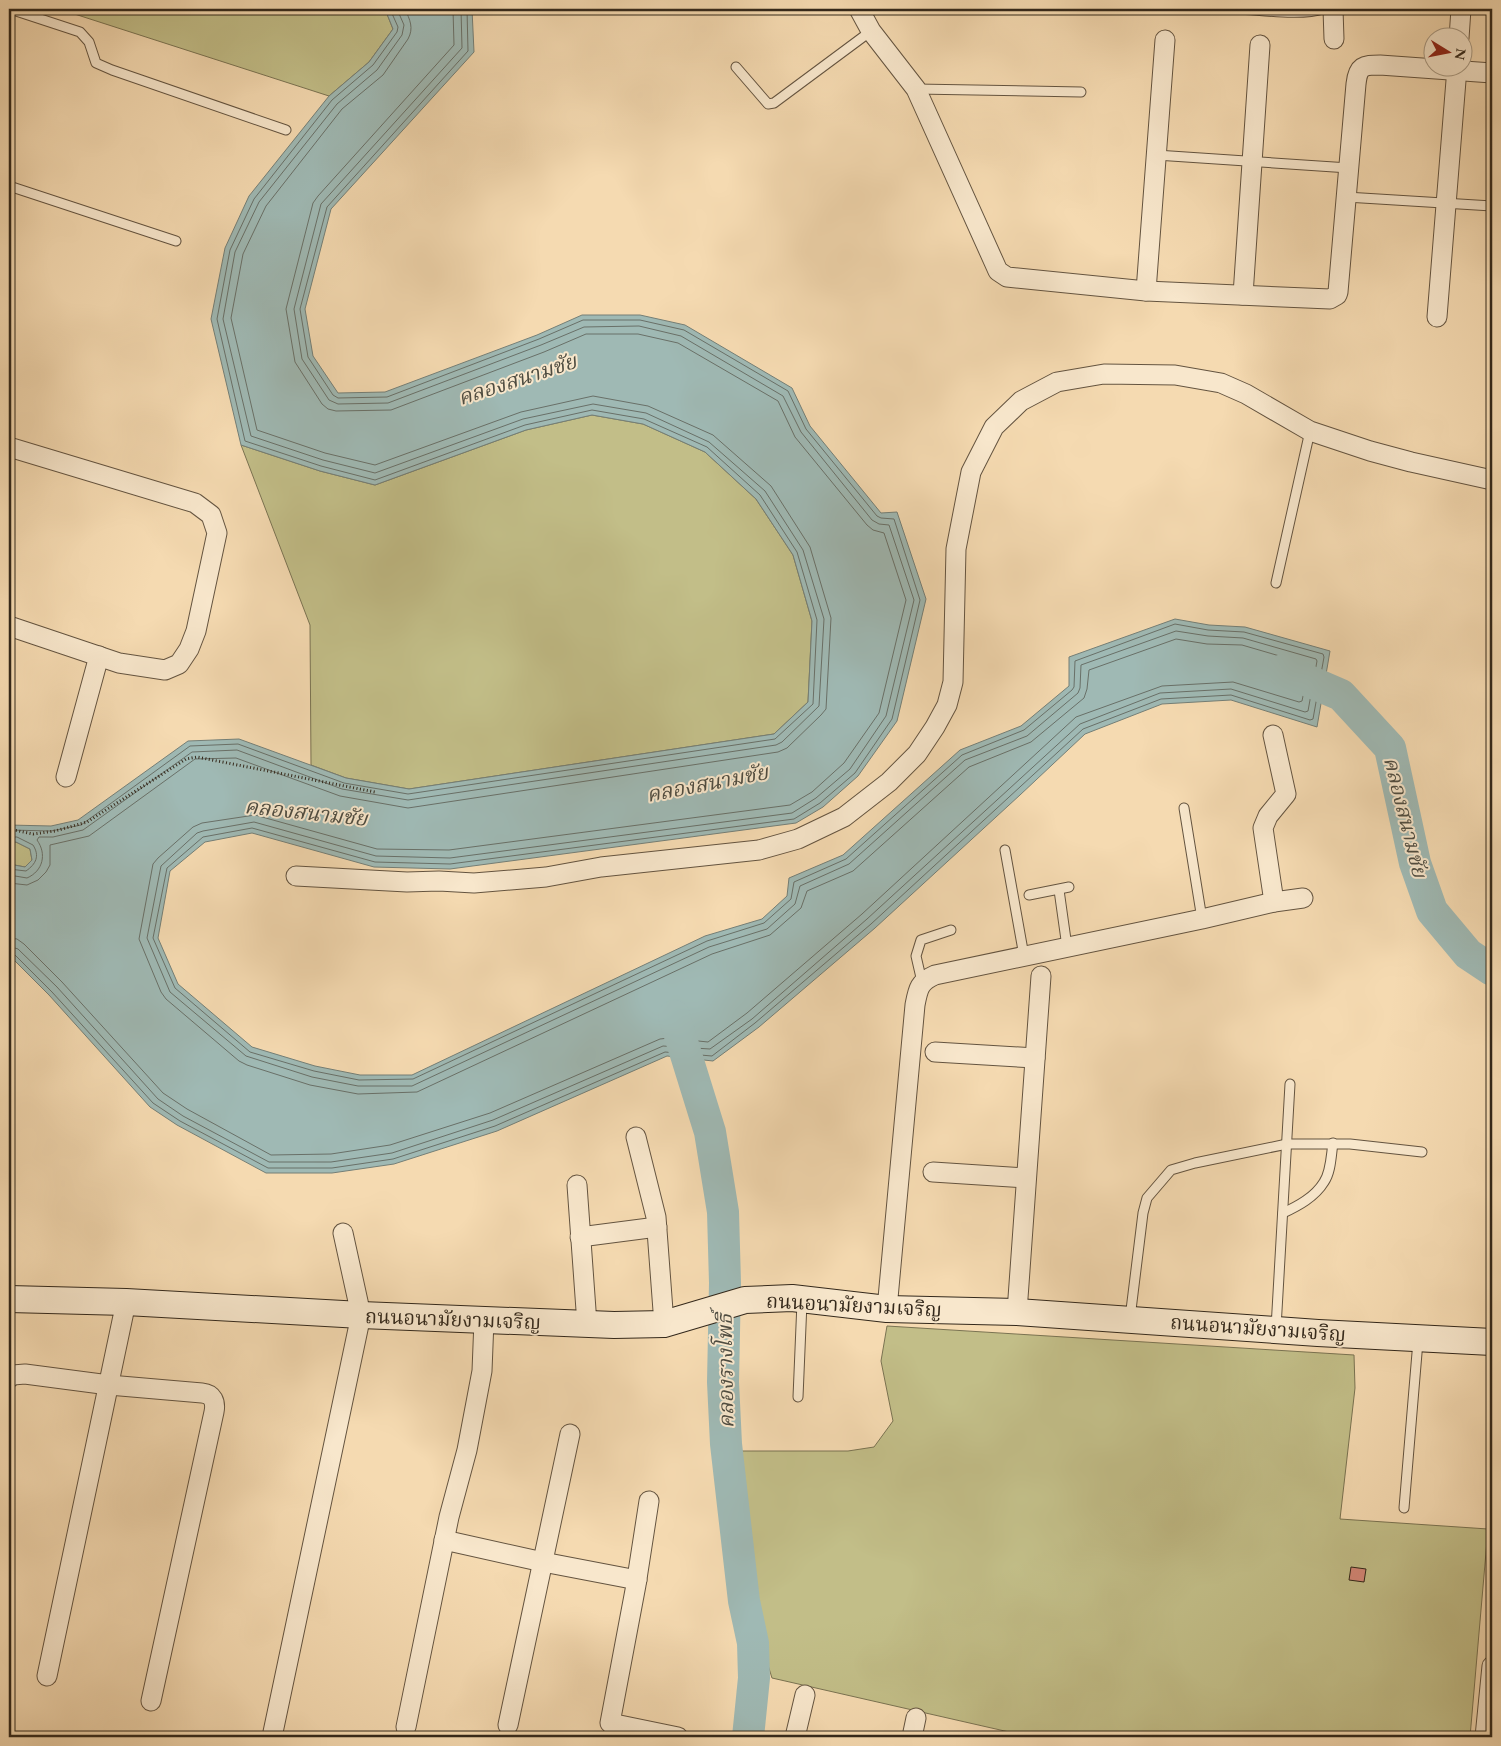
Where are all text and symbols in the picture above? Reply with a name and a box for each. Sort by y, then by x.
north arrow [1424,28,1474,78]
text: N [1451,47,1471,62]
water label: คลองสนามชัย [454,347,581,411]
water label: คลองสนามชัย [1378,754,1434,882]
water label: คลองสนามชัย [644,758,772,808]
water label: คลองสนามชัย [243,792,370,832]
street label: ถนนอนามัยงามเจริญ [765,1287,943,1323]
street label: ถนนอนามัยงามเจริญ [365,1303,541,1335]
water label: คลองรางโพธิ์ [709,1306,740,1429]
street label: ถนนอนามัยงามเจริญ [1169,1309,1347,1347]

